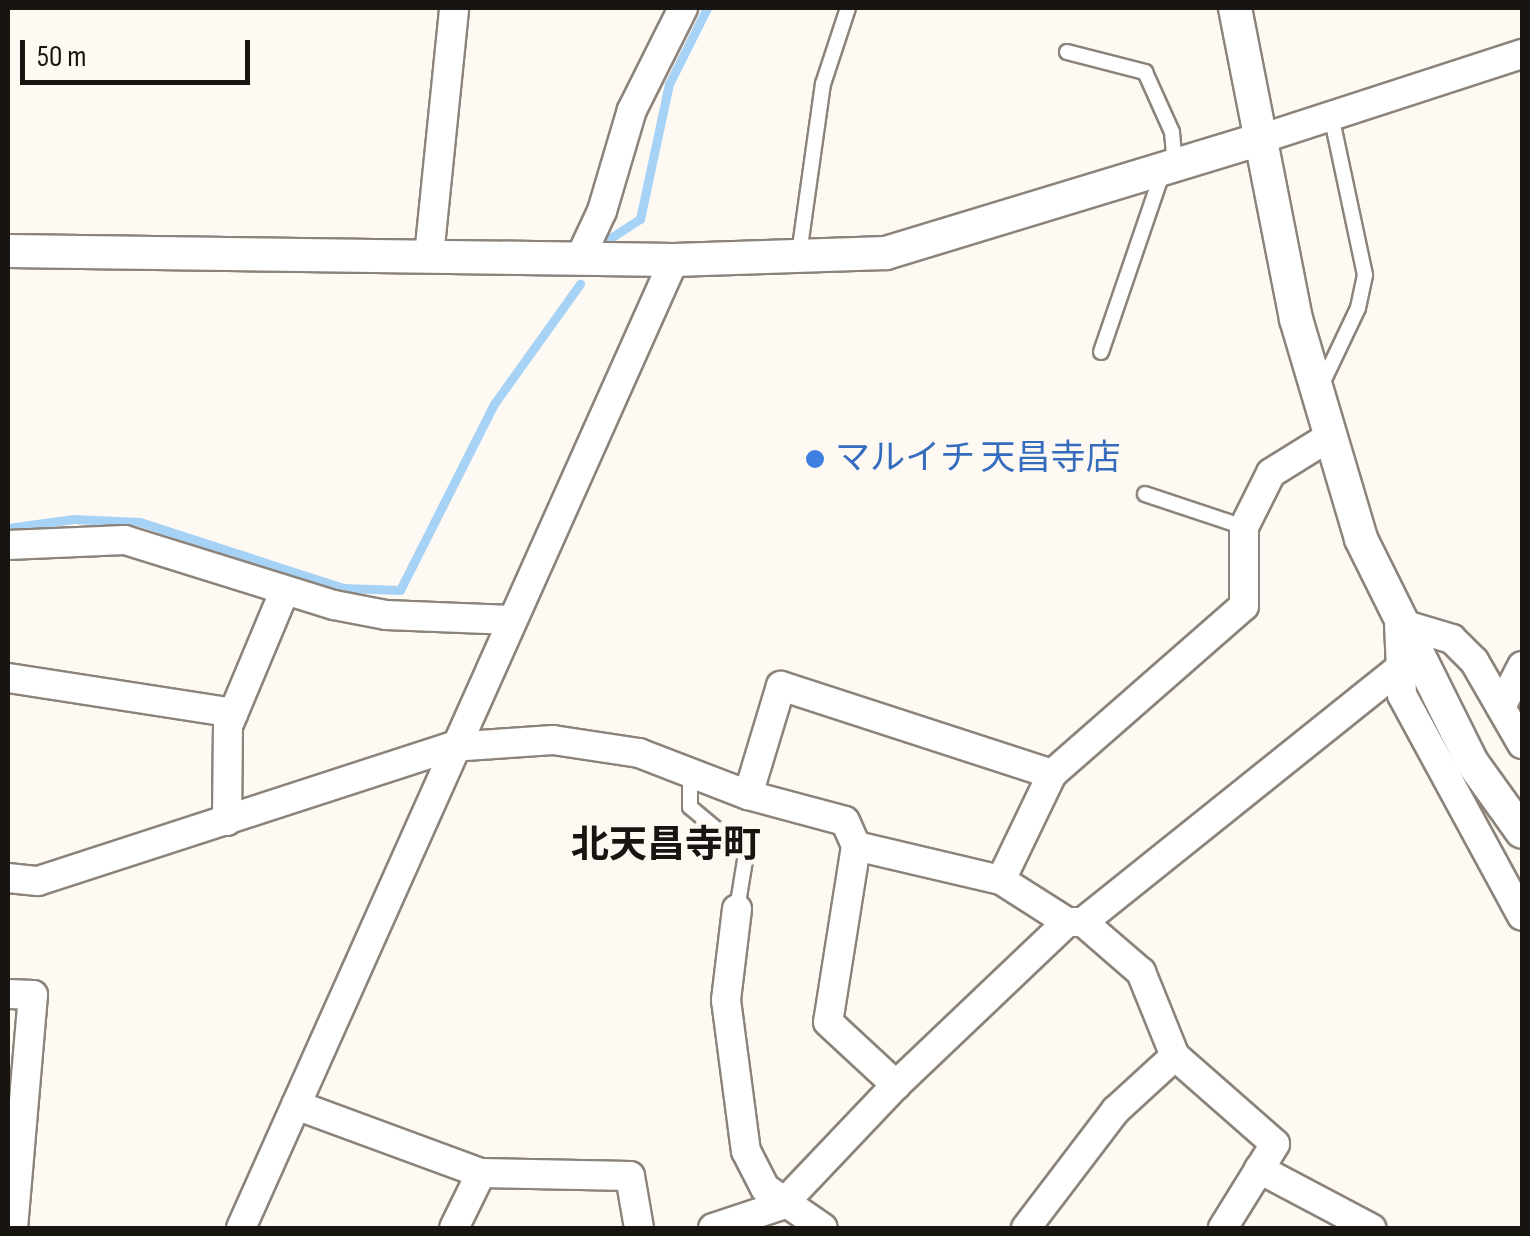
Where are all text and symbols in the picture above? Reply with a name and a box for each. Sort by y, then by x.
scale bar [25,20,255,82]
text: 50 m [37,39,86,75]
place label: マルイチ 天昌寺店 [835,438,1121,480]
marker: マルイチ 天昌寺店 [804,448,826,470]
district label: 北天昌寺町 [571,823,761,869]

